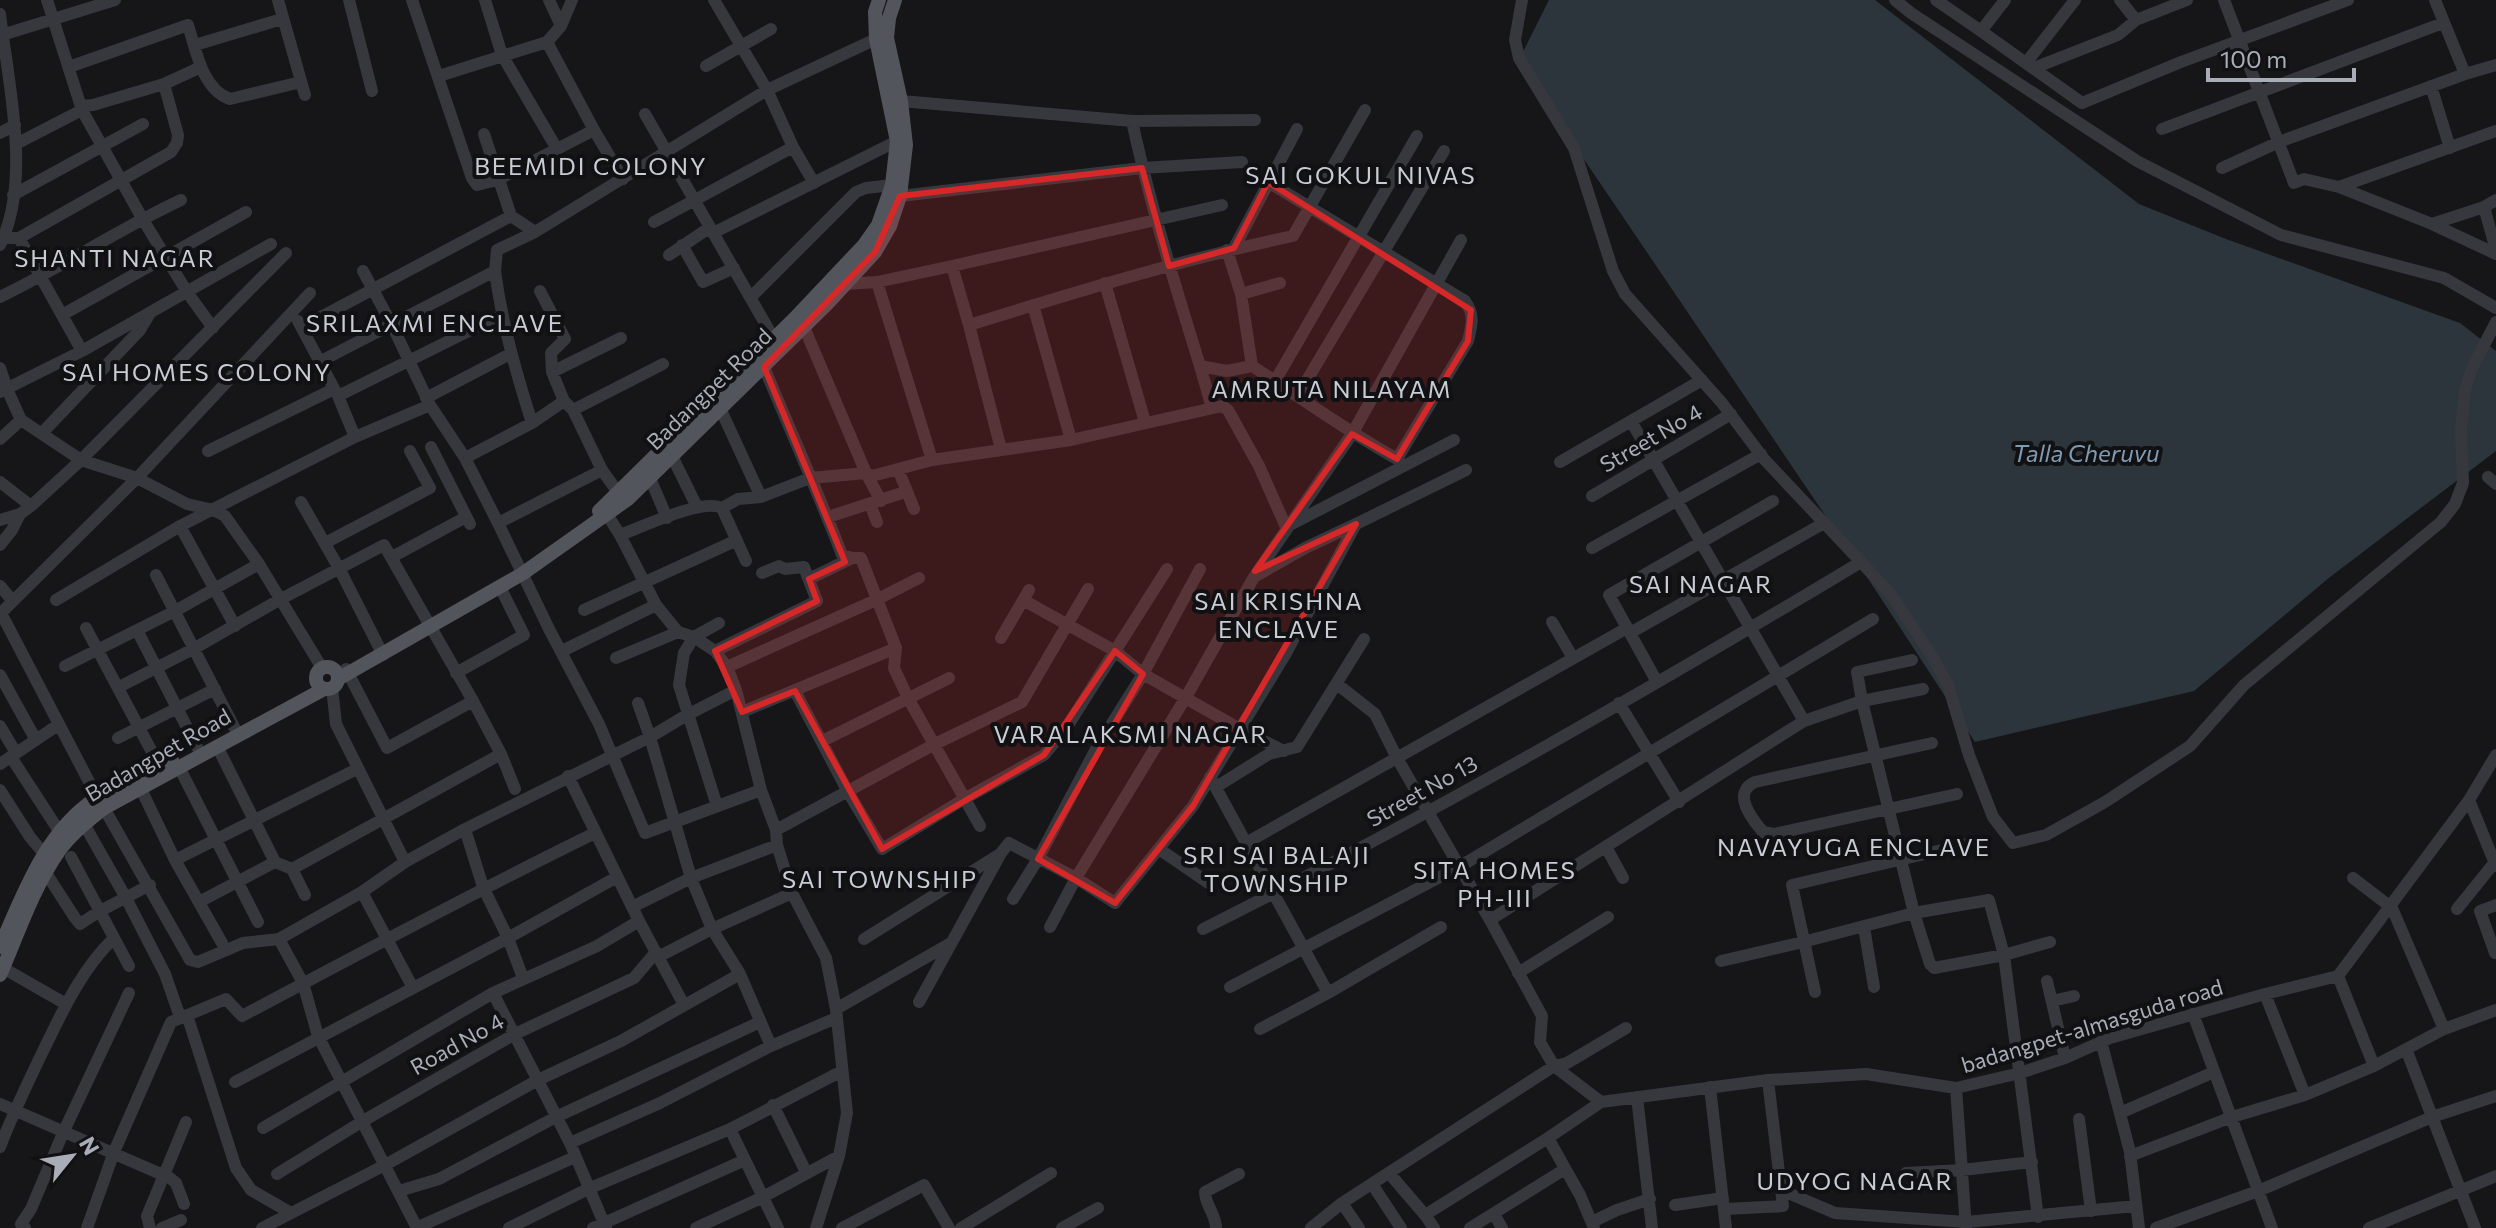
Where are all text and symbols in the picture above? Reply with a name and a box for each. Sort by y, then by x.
scale bar [2208,32,2354,82]
text: 100 m [2220,44,2287,73]
district label: BEEMIDI COLONY [474,151,708,180]
district label: SAI GOKUL NIVAS [1245,160,1477,189]
district label: SHANTI NAGAR [14,243,216,272]
district label: SRILAXMI ENCLAVE [306,308,564,337]
street label: Badangpet Road [640,322,777,455]
district label: SAI HOMES COLONY [62,357,332,386]
district label: AMRUTA NILAYAM [1211,374,1453,403]
street label: Street No 4 [1595,397,1707,478]
water label: Talla Cheruvu [2013,438,2159,467]
district label: SAI NAGAR [1629,569,1773,598]
district label: SAI KRISHNA ENCLAVE [1194,586,1364,643]
street label: Badangpet Road [80,702,235,807]
district label: VARALAKSMI NAGAR [994,719,1268,748]
street label: Street No 13 [1362,749,1482,832]
district label: NAVAYUGA ENCLAVE [1717,832,1991,861]
district label: SRI SAI BALAJI TOWNSHIP [1183,840,1371,897]
district label: SITA HOMES PH-III [1413,855,1577,912]
district label: SAI TOWNSHIP [782,864,978,893]
street label: badangpet-almasguda road [1958,973,2226,1078]
street label: Road No 4 [405,1007,508,1080]
north arrow [32,1116,112,1196]
text: N [74,1132,106,1160]
district label: UDYOG NAGAR [1757,1166,1954,1195]

